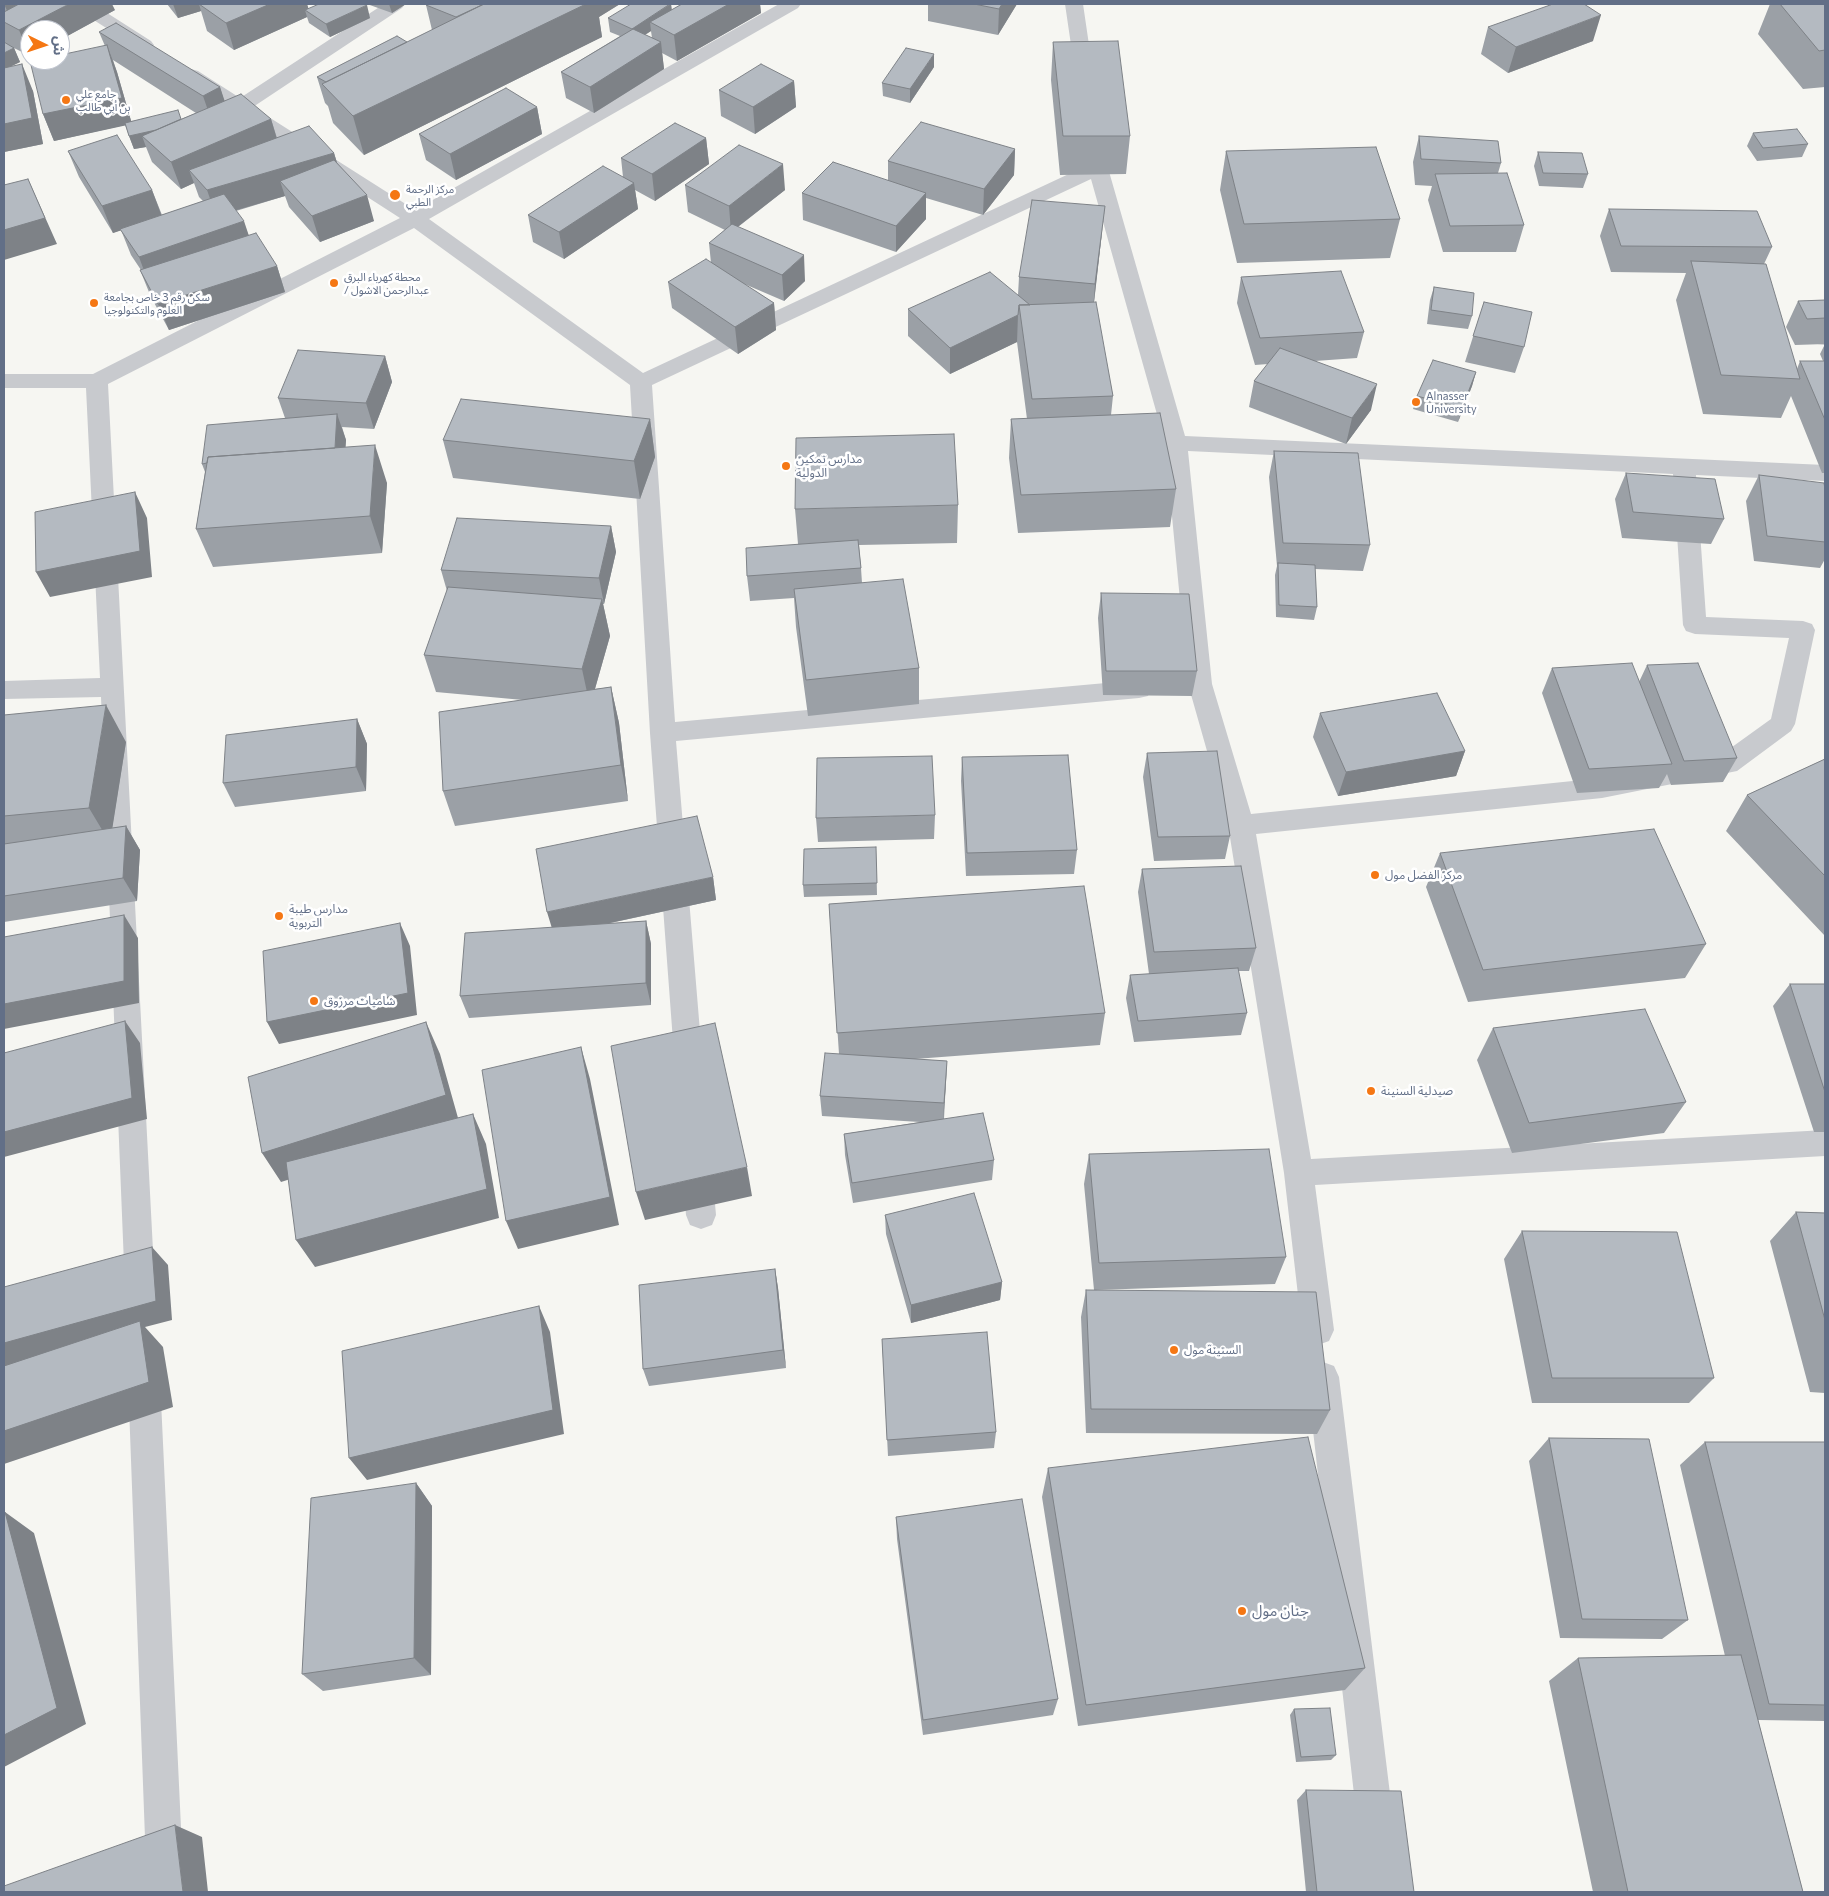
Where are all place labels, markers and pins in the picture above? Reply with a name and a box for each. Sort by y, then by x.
place label: جامع علي بن أبي طالب [76,87,130,113]
marker: جامع علي بن أبي طالب [60,94,72,106]
place label: مركز الرحمة الطبي [406,182,454,208]
marker: مركز الرحمة الطبي [388,188,402,202]
place label: محطة كهرباء البرق / عبدالرحمن الاشول [344,270,429,296]
marker: محطة كهرباء البرق / عبدالرحمن الاشول [328,277,340,289]
place label: سكن رقم 3 خاص بجامعة العلوم والتكنولوجيا [104,290,210,316]
marker: سكن رقم 3 خاص بجامعة العلوم والتكنولوجيا [88,297,100,309]
place label: Alnasser University [1426,389,1477,415]
marker: Alnasser University [1410,396,1422,408]
place label: مدارس تمكين الدولية [796,452,862,480]
marker: مدارس تمكين الدولية [780,460,792,472]
place label: مركز الفضل مول [1385,868,1462,882]
marker: مركز الفضل مول [1369,869,1381,881]
place label: مدارس طيبة التربوية [289,902,348,930]
marker: مدارس طيبة التربوية [273,910,285,922]
place label: شاميات مرزوق [324,994,395,1008]
marker: شاميات مرزوق [308,995,320,1007]
place label: صيدلية السنينة [1381,1084,1453,1098]
marker: صيدلية السنينة [1365,1085,1377,1097]
place label: السنينة مول [1184,1343,1241,1357]
marker: السنينة مول [1168,1344,1180,1356]
place label: جنان مول [1252,1602,1309,1620]
marker: جنان مول [1236,1605,1248,1617]

